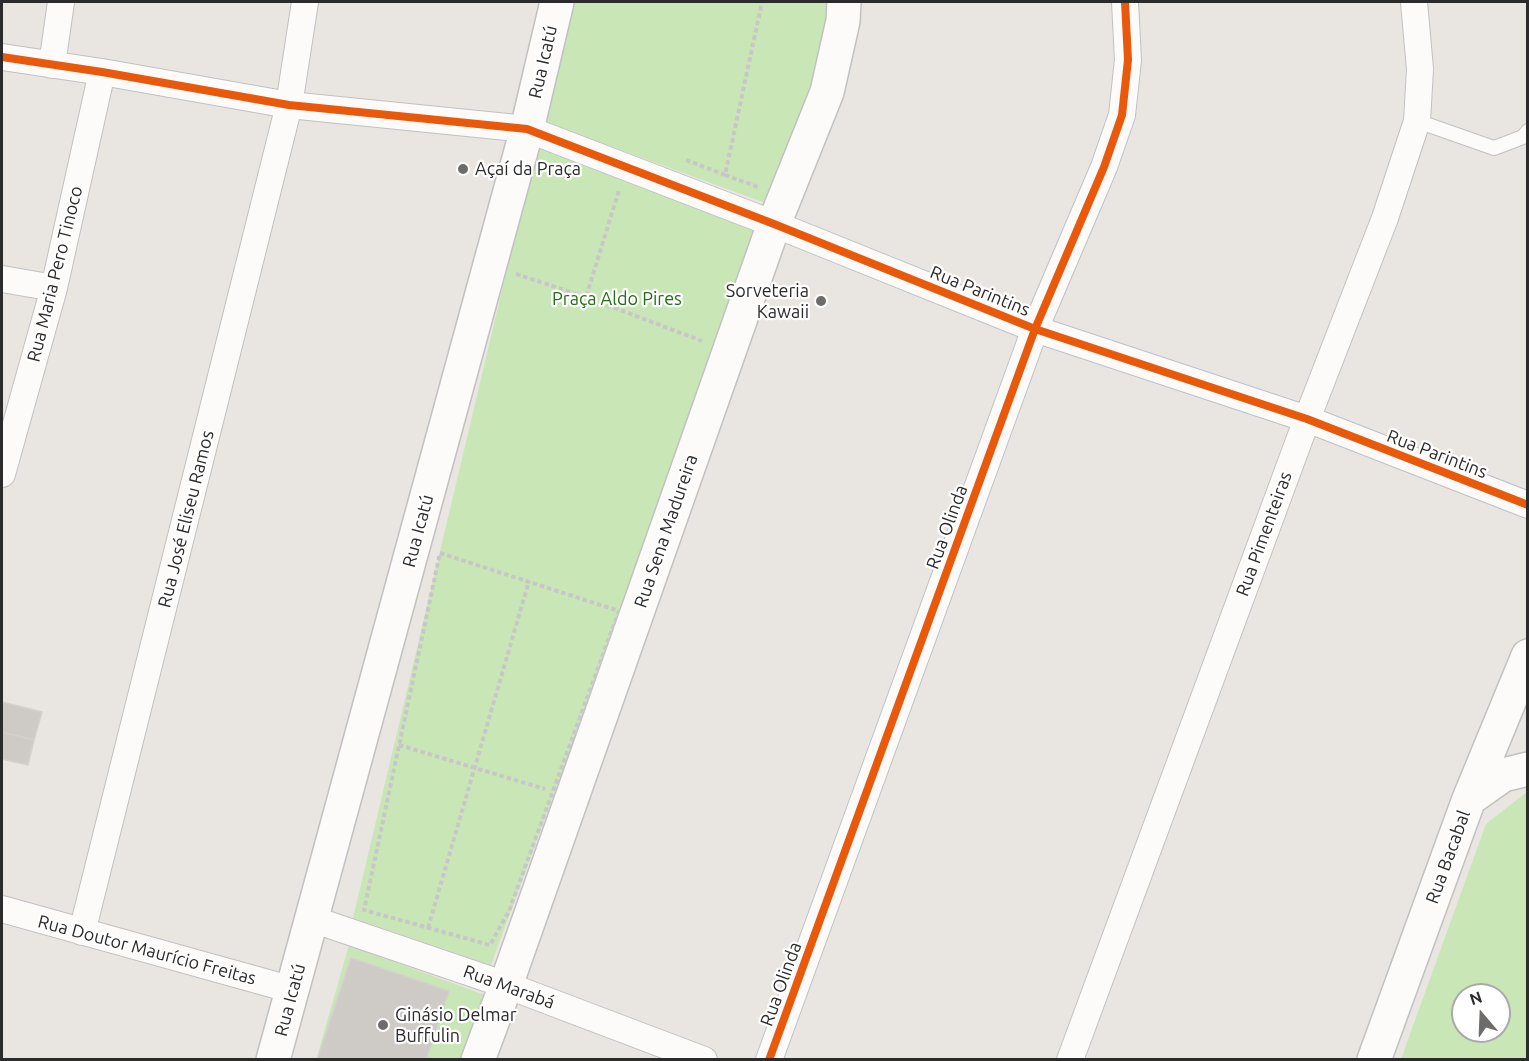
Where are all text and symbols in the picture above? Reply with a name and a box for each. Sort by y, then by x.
street label: Rua Icatú [524,23,562,101]
place label: Açaí da Praça [475,158,581,180]
marker: Açaí da Praça [456,162,470,176]
street label: Rua Maria Pero Tinoco [23,184,87,364]
street label: Rua Parintins [927,261,1033,321]
place label: Sorveteria Kawaii [726,280,809,322]
park label: Praça Aldo Pires [552,288,682,310]
marker: Sorveteria Kawaii [814,294,828,308]
street label: Rua Parintins [1384,425,1490,483]
street label: Rua José Eliseu Ramos [154,428,218,610]
street label: Rua Sena Madureira [630,451,702,611]
street label: Rua Pimenteiras [1231,469,1297,599]
street label: Rua Olinda [922,482,972,572]
street label: Rua Icatú [398,492,438,570]
street label: Rua Bacabal [1421,807,1475,907]
street label: Rua Doutor Maurício Freitas [36,910,258,990]
street label: Rua Olinda [756,939,806,1029]
street label: Rua Icatú [270,961,310,1039]
street label: Rua Marabá [460,961,558,1013]
north arrow [1451,983,1511,1043]
text: N [1467,987,1484,1008]
place label: Ginásio Delmar Buffulin [395,1004,517,1046]
marker: Ginásio Delmar Buffulin [376,1018,390,1032]

